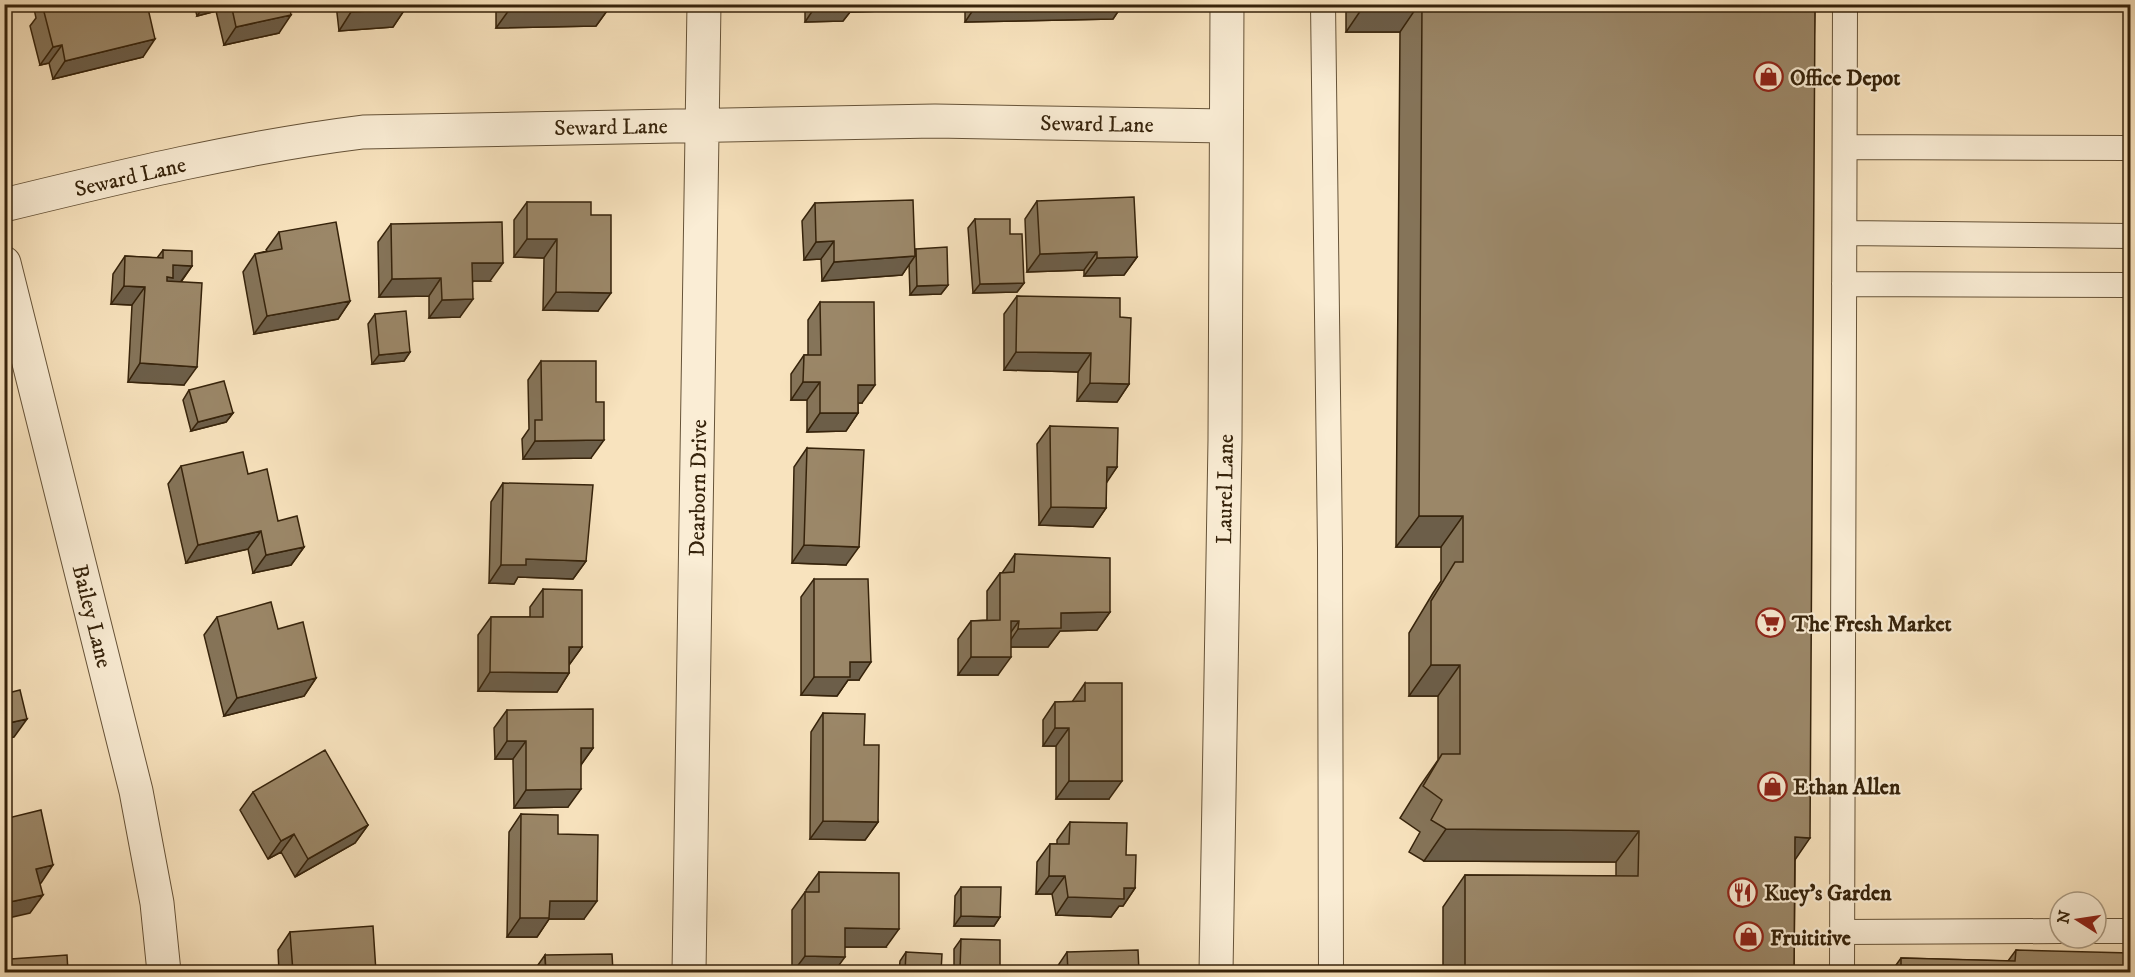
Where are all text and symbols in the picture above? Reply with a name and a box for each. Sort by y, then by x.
shop icon: Office Depot [1753,61,1785,93]
place label: Office Depot [1790,65,1900,92]
street label: Seward Lane [1040,110,1154,139]
street label: Seward Lane [554,113,668,142]
street label: Seward Lane [72,152,189,203]
street label: Dearborn Drive [684,419,713,557]
street label: Laurel Lane [1211,434,1240,544]
street label: Bailey Lane [66,562,117,671]
supermarket icon: The Fresh Market [1755,607,1787,639]
place label: The Fresh Market [1791,611,1952,638]
shop icon: Ethan Allen [1756,770,1788,802]
place label: Ethan Allen [1793,774,1901,801]
restaurant icon: Kuey's Garden [1727,876,1759,908]
place label: Kuey's Garden [1764,880,1892,907]
north arrow [2048,890,2108,950]
text: N [2053,909,2075,926]
shop icon: Fruititive [1733,921,1765,953]
place label: Fruititive [1770,925,1851,952]

